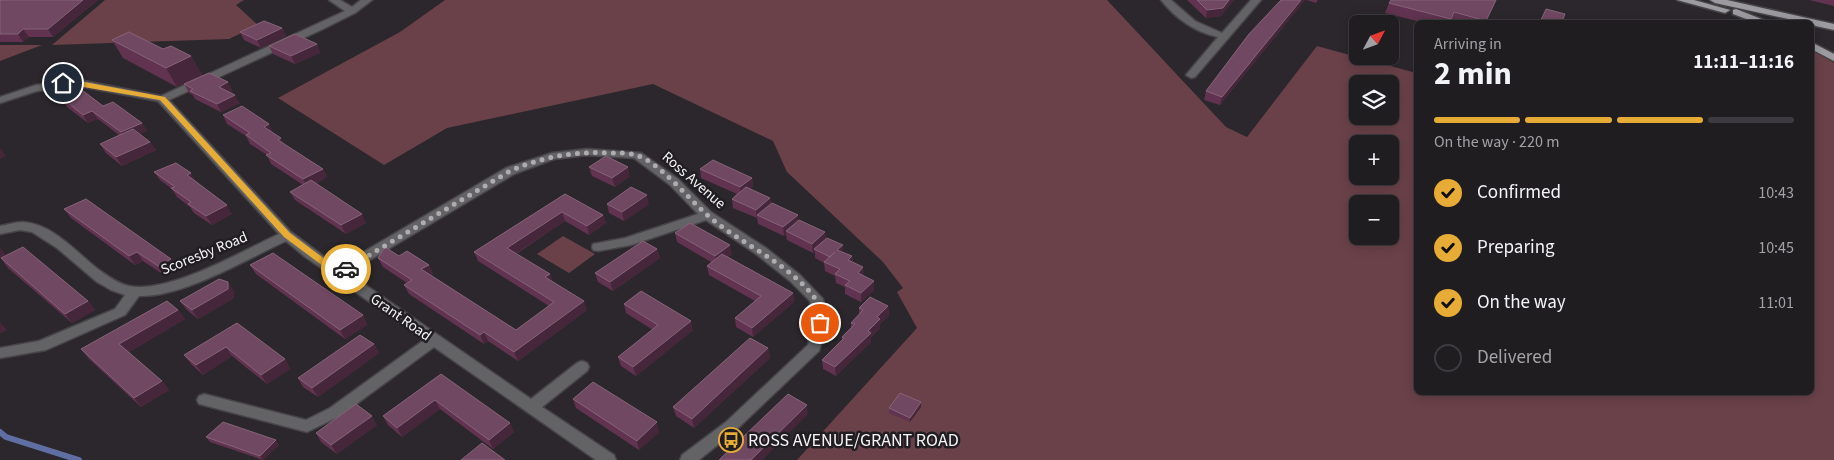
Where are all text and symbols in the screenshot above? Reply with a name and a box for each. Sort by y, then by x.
north arrow [1349,15,1399,65]
map controls [1349,15,1399,245]
text: Arriving in [1434,33,1502,55]
text: 11:11–11:16 [1693,49,1794,76]
text: 2 min [1434,51,1512,97]
pin [42,62,84,104]
icon: home [49,69,77,97]
button: layers [1349,75,1399,125]
text: On the way · 220 m [1434,131,1559,153]
button: + [1349,135,1399,185]
street label: Ross Avenue [657,147,730,214]
icon: check [1434,179,1462,207]
text: Confirmed [1477,179,1561,206]
text: 10:43 [1758,182,1794,204]
button: − [1349,195,1399,245]
street label: Scoresby Road [158,227,251,280]
icon: check [1434,234,1462,262]
text: Preparing [1477,234,1555,261]
text: 10:45 [1758,237,1794,259]
courier [321,244,371,294]
icon: car [332,255,360,283]
street label: Grant Road [366,289,435,346]
icon: check [1434,289,1462,317]
text: On the way [1477,289,1566,316]
text: 11:01 [1758,292,1794,314]
pin [799,302,841,344]
icon: bag [806,309,834,337]
text: Delivered [1477,344,1552,371]
bus stop icon: ROSS AVENUE/GRANT ROAD [718,427,744,453]
place label: ROSS AVENUE/GRANT ROAD [748,428,959,453]

